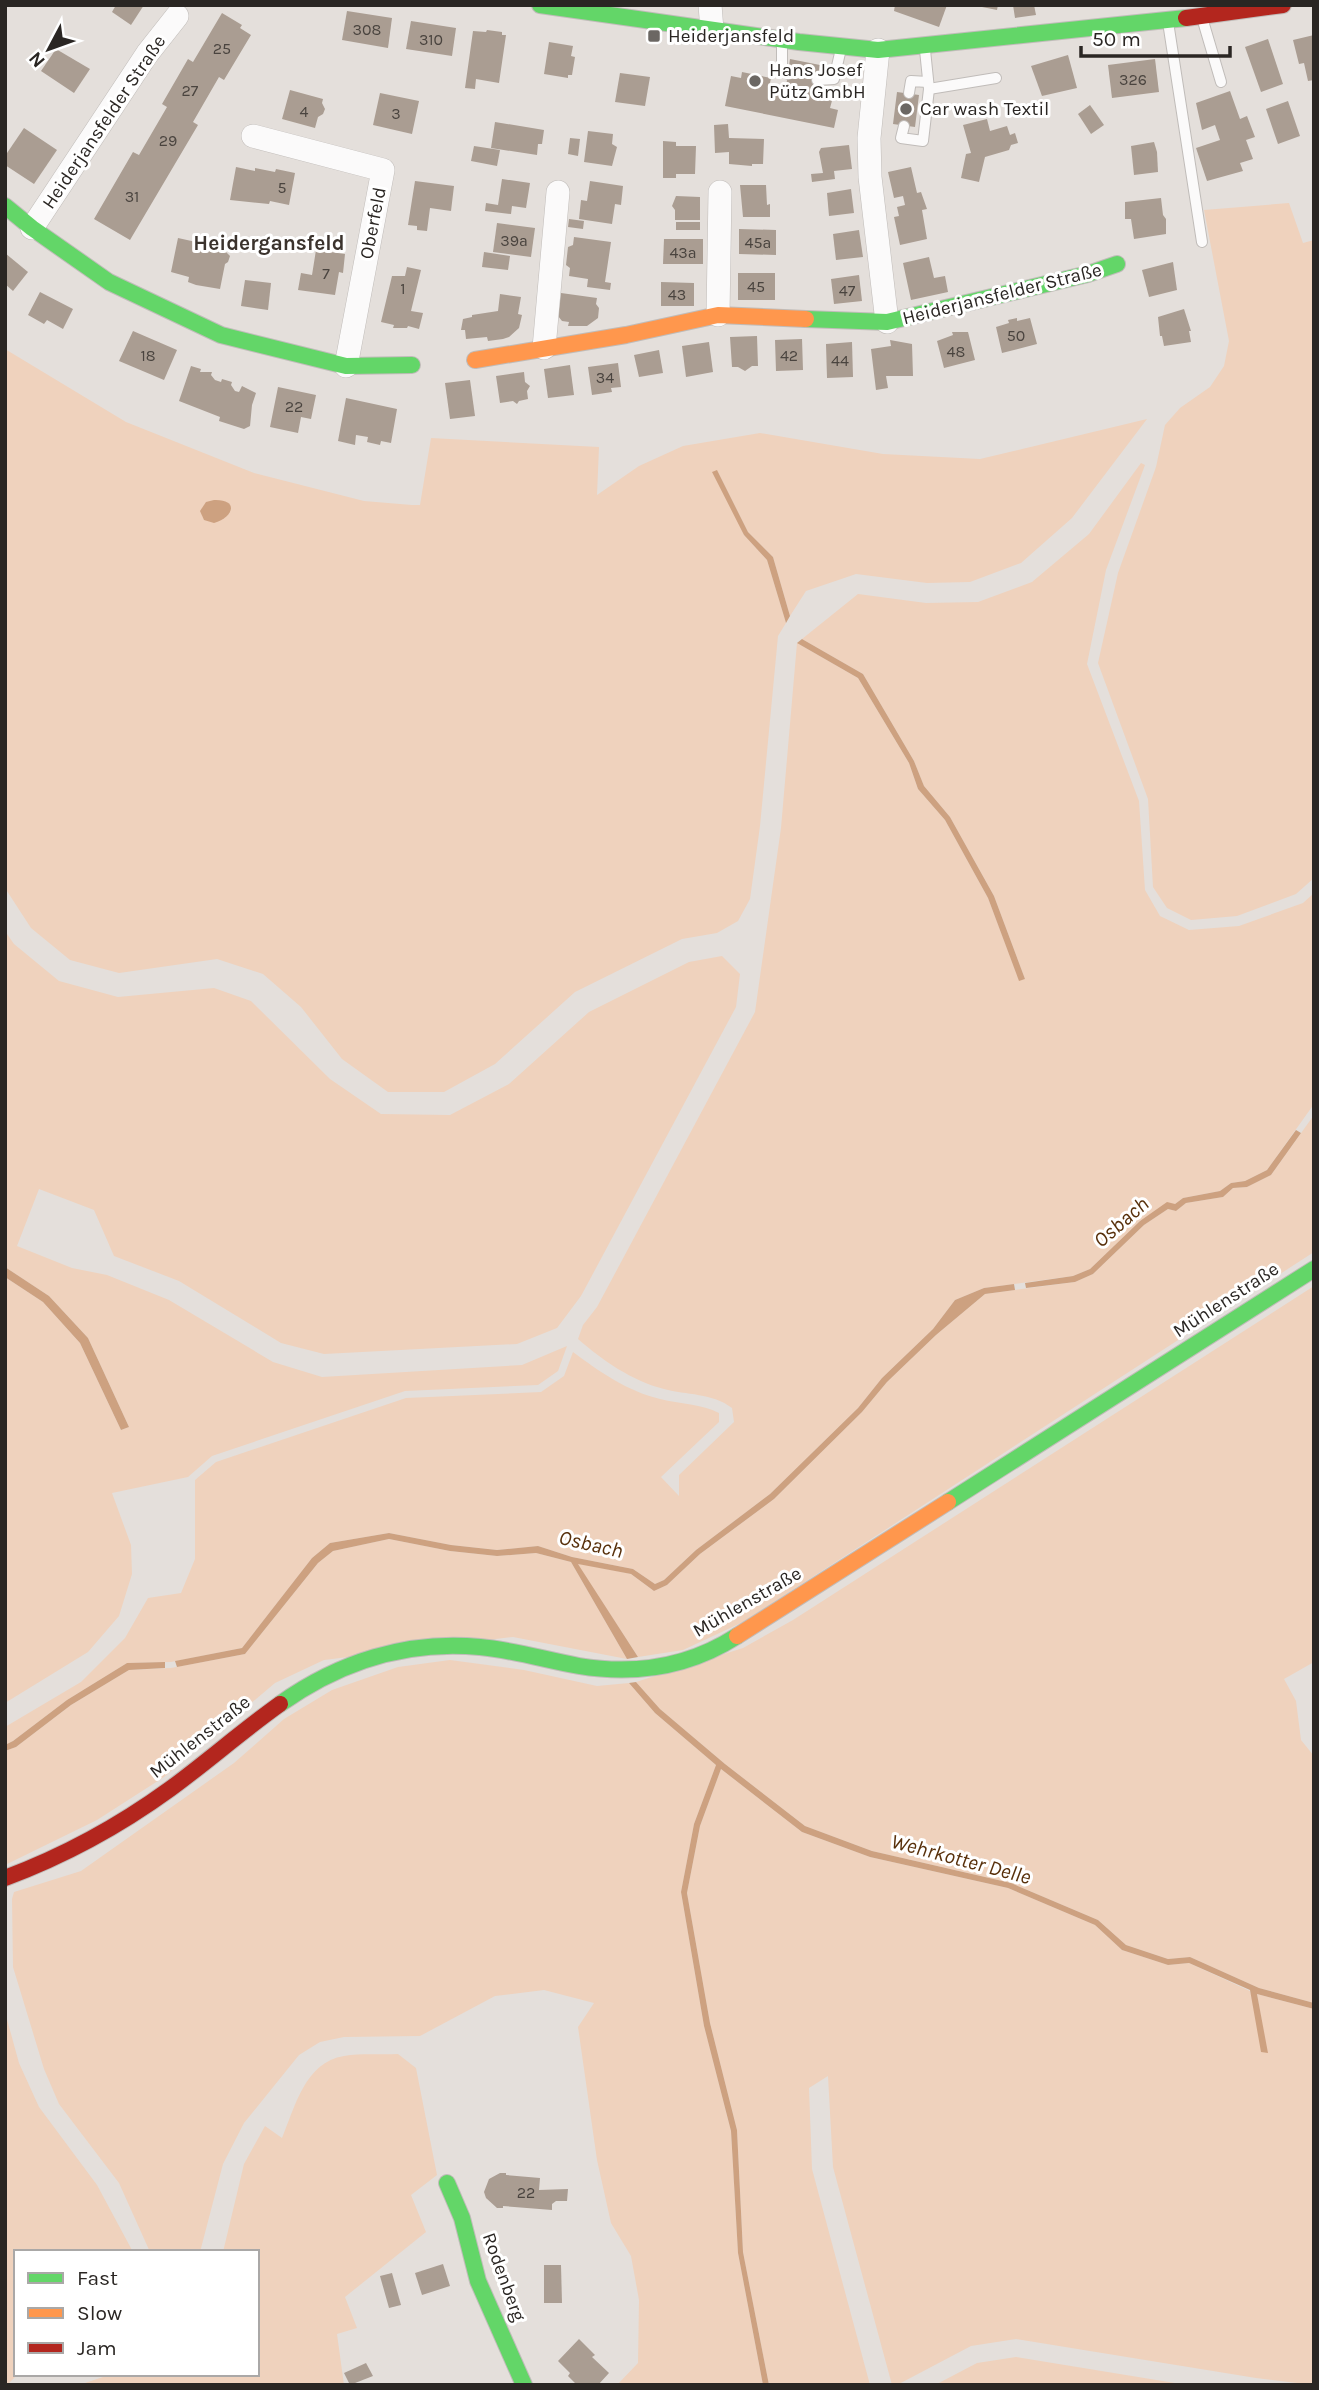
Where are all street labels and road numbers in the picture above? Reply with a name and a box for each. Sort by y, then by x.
street label: Heiderjansfelder Straße [38,31,170,213]
street label: Oberfeld [355,185,391,261]
street label: Heiderjansfelder Straße [900,259,1104,329]
street label: Mühlenstraße [1169,1258,1283,1342]
street label: Mühlenstraße [689,1562,805,1642]
street label: Mühlenstraße [145,1691,255,1783]
street label: Rodenberg [478,2230,530,2325]

